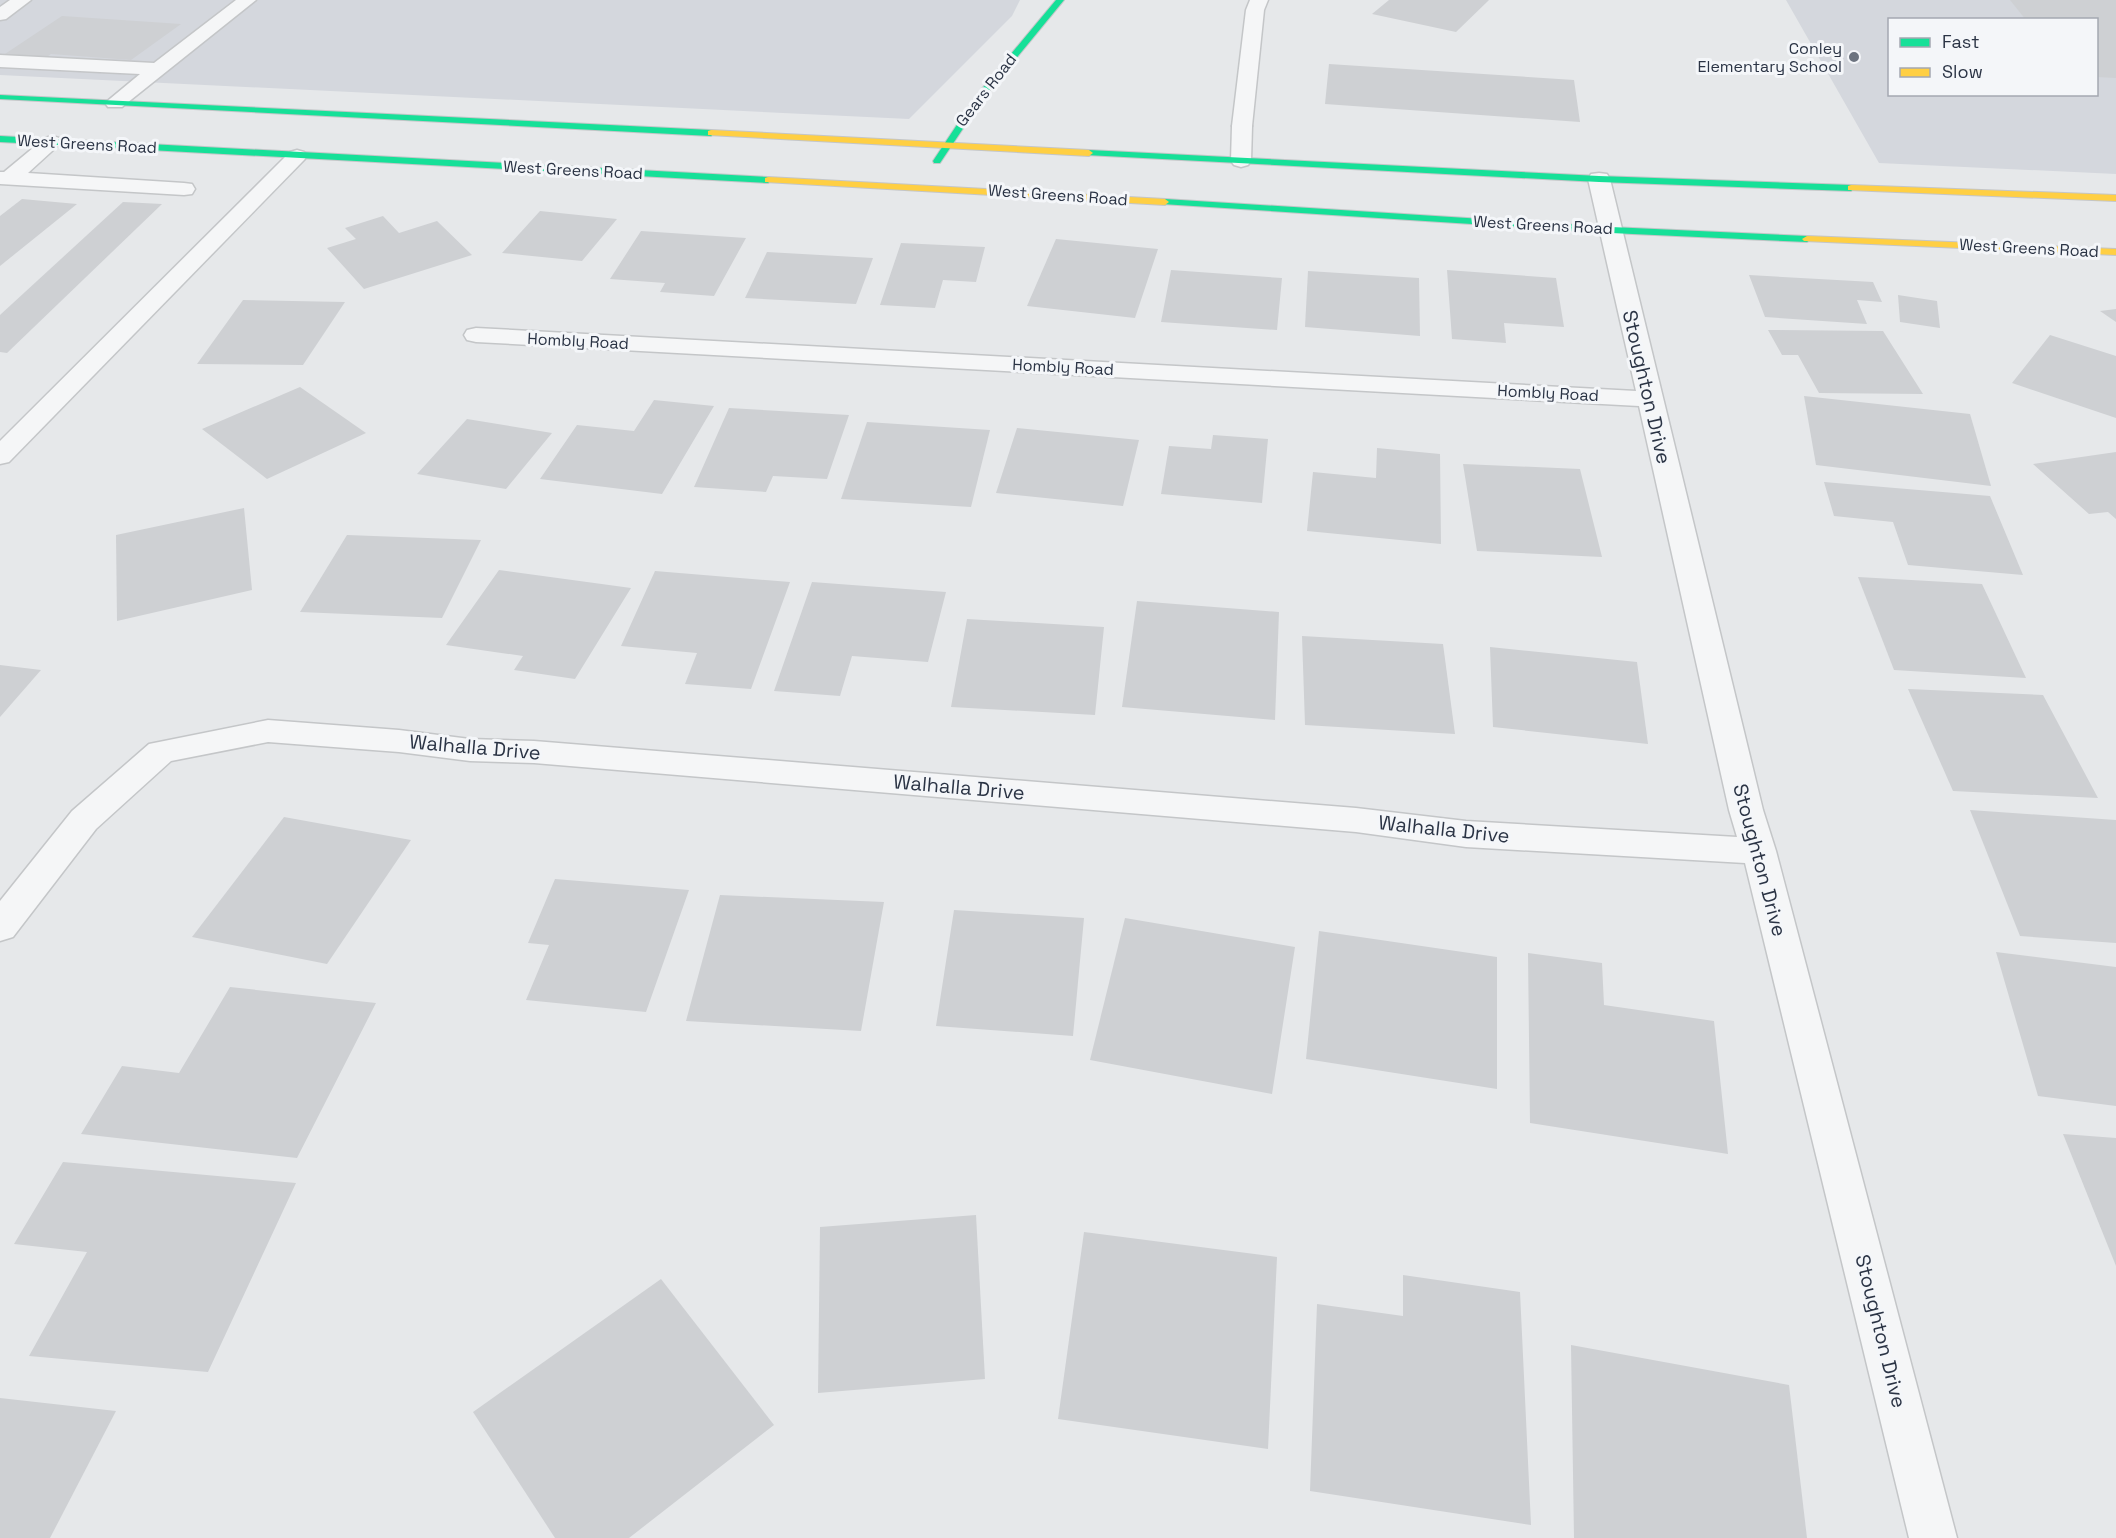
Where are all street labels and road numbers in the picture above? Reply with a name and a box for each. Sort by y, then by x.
street label: Gears Road [951,49,1021,131]
street label: West Greens Road [17,130,157,158]
street label: West Greens Road [503,156,643,184]
street label: West Greens Road [988,180,1128,210]
street label: West Greens Road [1473,211,1613,239]
street label: West Greens Road [1959,234,2099,262]
street label: Stoughton Drive [1617,308,1677,466]
street label: Hombly Road [527,328,629,354]
street label: Hombly Road [1012,354,1114,380]
street label: Hombly Road [1497,380,1599,406]
street label: Walhalla Drive [408,728,542,766]
street label: Walhalla Drive [892,768,1026,806]
street label: Stoughton Drive [1727,781,1793,939]
street label: Walhalla Drive [1377,809,1511,849]
street label: Stoughton Drive [1849,1252,1913,1410]

